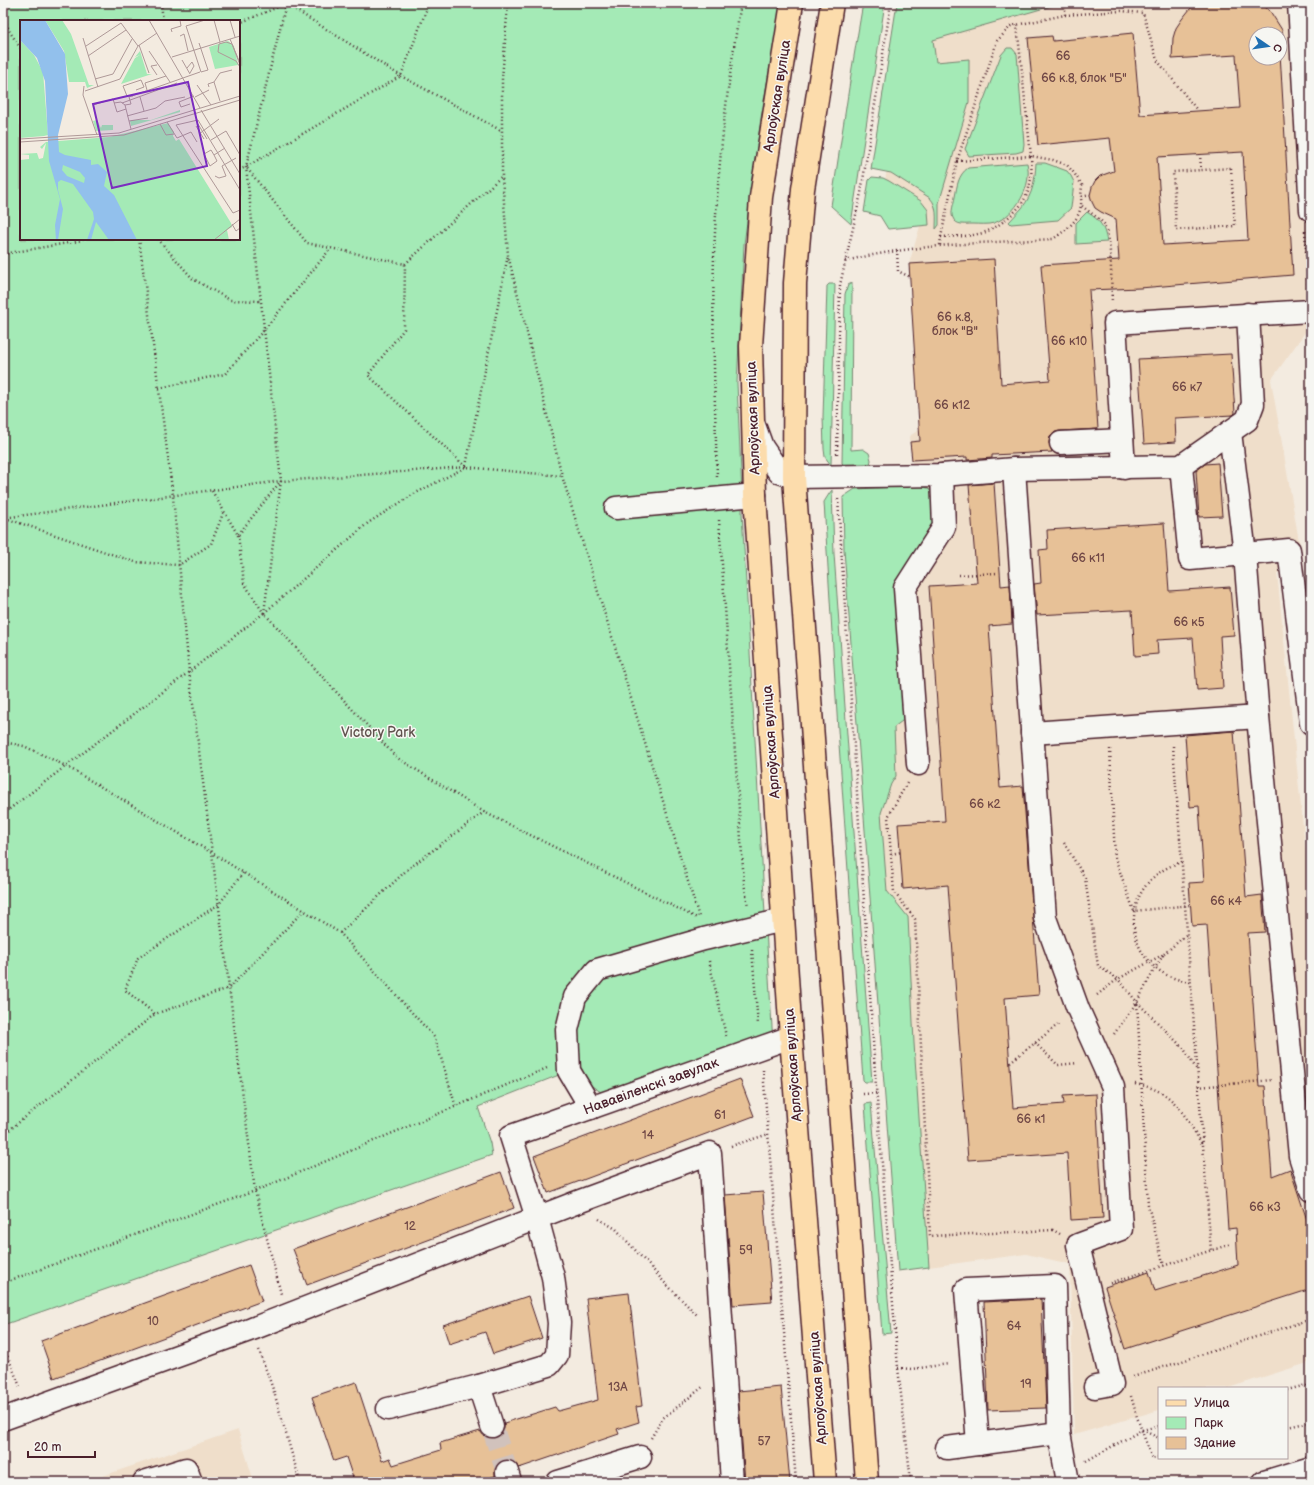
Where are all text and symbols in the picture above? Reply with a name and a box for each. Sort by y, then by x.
inset map [20,20,240,240]
north arrow [1248,26,1288,66]
street label: Арлоўская вуліца [760,38,794,154]
text: С [1270,43,1284,54]
house number: 66 [1056,49,1070,64]
house number: 66 к.8, блок "Б" [1041,71,1127,86]
house number: 66 к.8, блок "В" [932,310,978,339]
house number: 66 к10 [1051,334,1087,349]
street label: Арлоўская вуліца [742,360,764,476]
house number: 66 к7 [1172,380,1202,395]
house number: 66 к12 [934,398,970,413]
house number: 66 к11 [1071,551,1105,566]
house number: 66 к5 [1173,615,1205,630]
street label: Арлоўская вуліца [759,684,784,800]
park label: Victory Park [341,724,415,741]
house number: 66 к2 [969,797,1001,812]
house number: 66 к4 [1210,894,1242,909]
street label: Арлоўская вуліца [781,1007,806,1123]
street label: Нававіленскі завулак [581,1053,721,1118]
house number: 61 [714,1108,726,1123]
house number: 66 к1 [1017,1112,1045,1127]
house number: 14 [642,1128,655,1143]
house number: 66 к3 [1249,1200,1281,1215]
house number: 12 [404,1219,416,1234]
house number: 59 [739,1243,753,1258]
house number: 10 [147,1314,159,1329]
house number: 64 [1007,1319,1022,1334]
street label: Арлоўская вуліца [806,1330,831,1446]
house number: 19 [1020,1377,1032,1392]
house number: 13А [608,1380,628,1395]
legend [1158,1387,1288,1459]
text: Улица [1194,1396,1230,1411]
text: Парк [1194,1416,1224,1431]
scale bar [28,1433,95,1459]
house number: 57 [758,1434,770,1449]
text: Здание [1194,1436,1236,1451]
text: 20 m [34,1440,61,1455]

